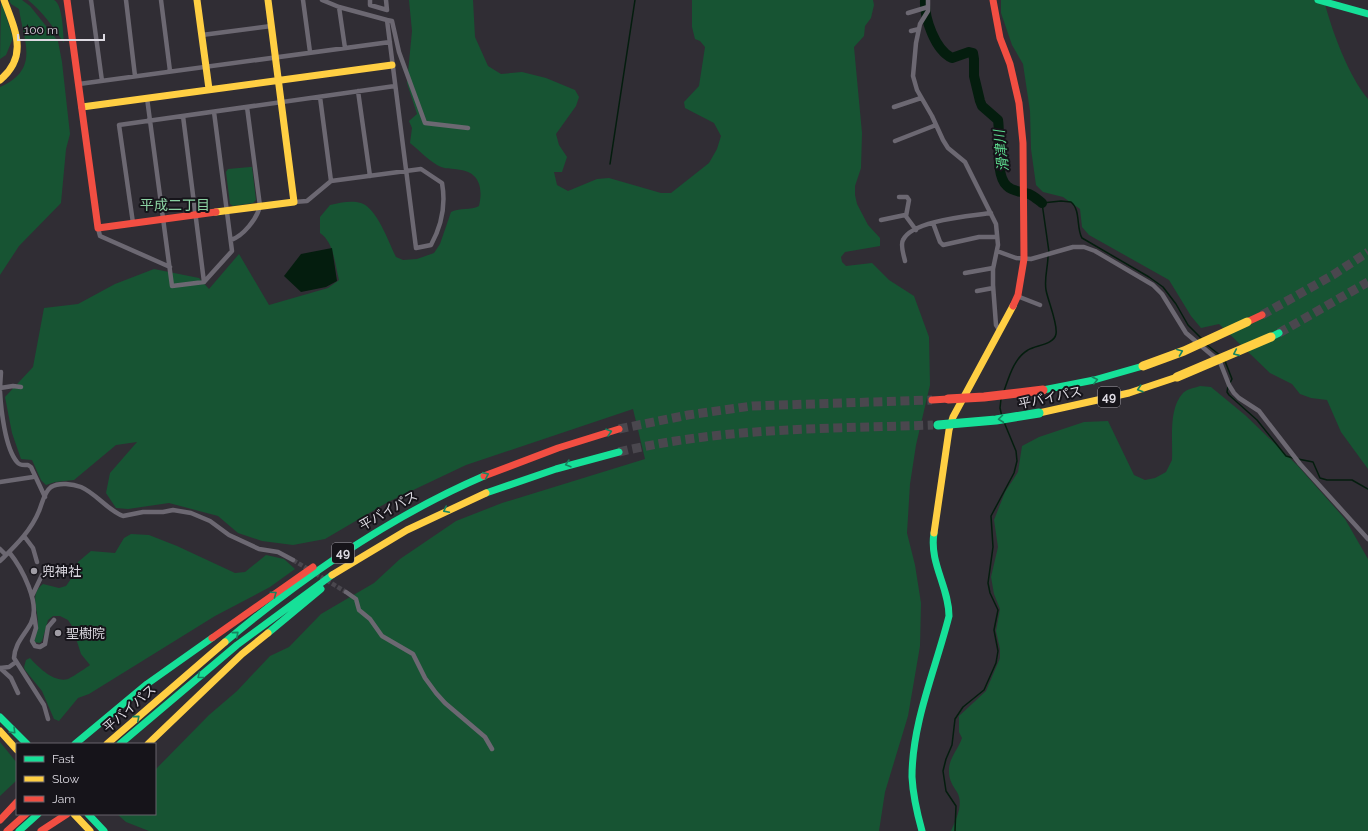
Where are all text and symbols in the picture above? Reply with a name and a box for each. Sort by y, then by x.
scale bar [18,16,104,42]
text: 100 m [24,23,58,37]
water label: 滑津川 [991,127,1011,173]
district label: 平成二丁目 [140,197,210,213]
one-way arrow [1233,348,1241,356]
one-way arrow [1176,349,1183,357]
one-way arrow [1092,376,1099,384]
street label: 平バイパス [1017,383,1083,412]
one-way arrow [1136,384,1143,393]
road number: 49 [1098,387,1120,407]
one-way arrow [998,414,1004,423]
one-way arrow [605,428,612,437]
one-way arrow [564,459,571,468]
one-way arrow [482,471,489,479]
street label: 平バイパス [356,488,420,533]
one-way arrow [443,505,450,513]
road number: 49 [332,543,354,563]
place label: 兜神社 [42,564,81,579]
marker: 兜神社 [29,566,39,576]
one-way arrow [269,592,276,599]
place label: 聖樹院 [66,626,105,641]
marker: 聖樹院 [53,628,63,638]
one-way arrow [231,632,238,639]
one-way arrow [197,671,204,678]
street label: 平バイパス [100,681,159,735]
one-way arrow [132,716,139,723]
one-way arrow [8,726,16,733]
legend [16,743,156,815]
text: Fast [52,752,75,766]
text: Slow [52,772,79,786]
text: Jam [52,792,75,806]

